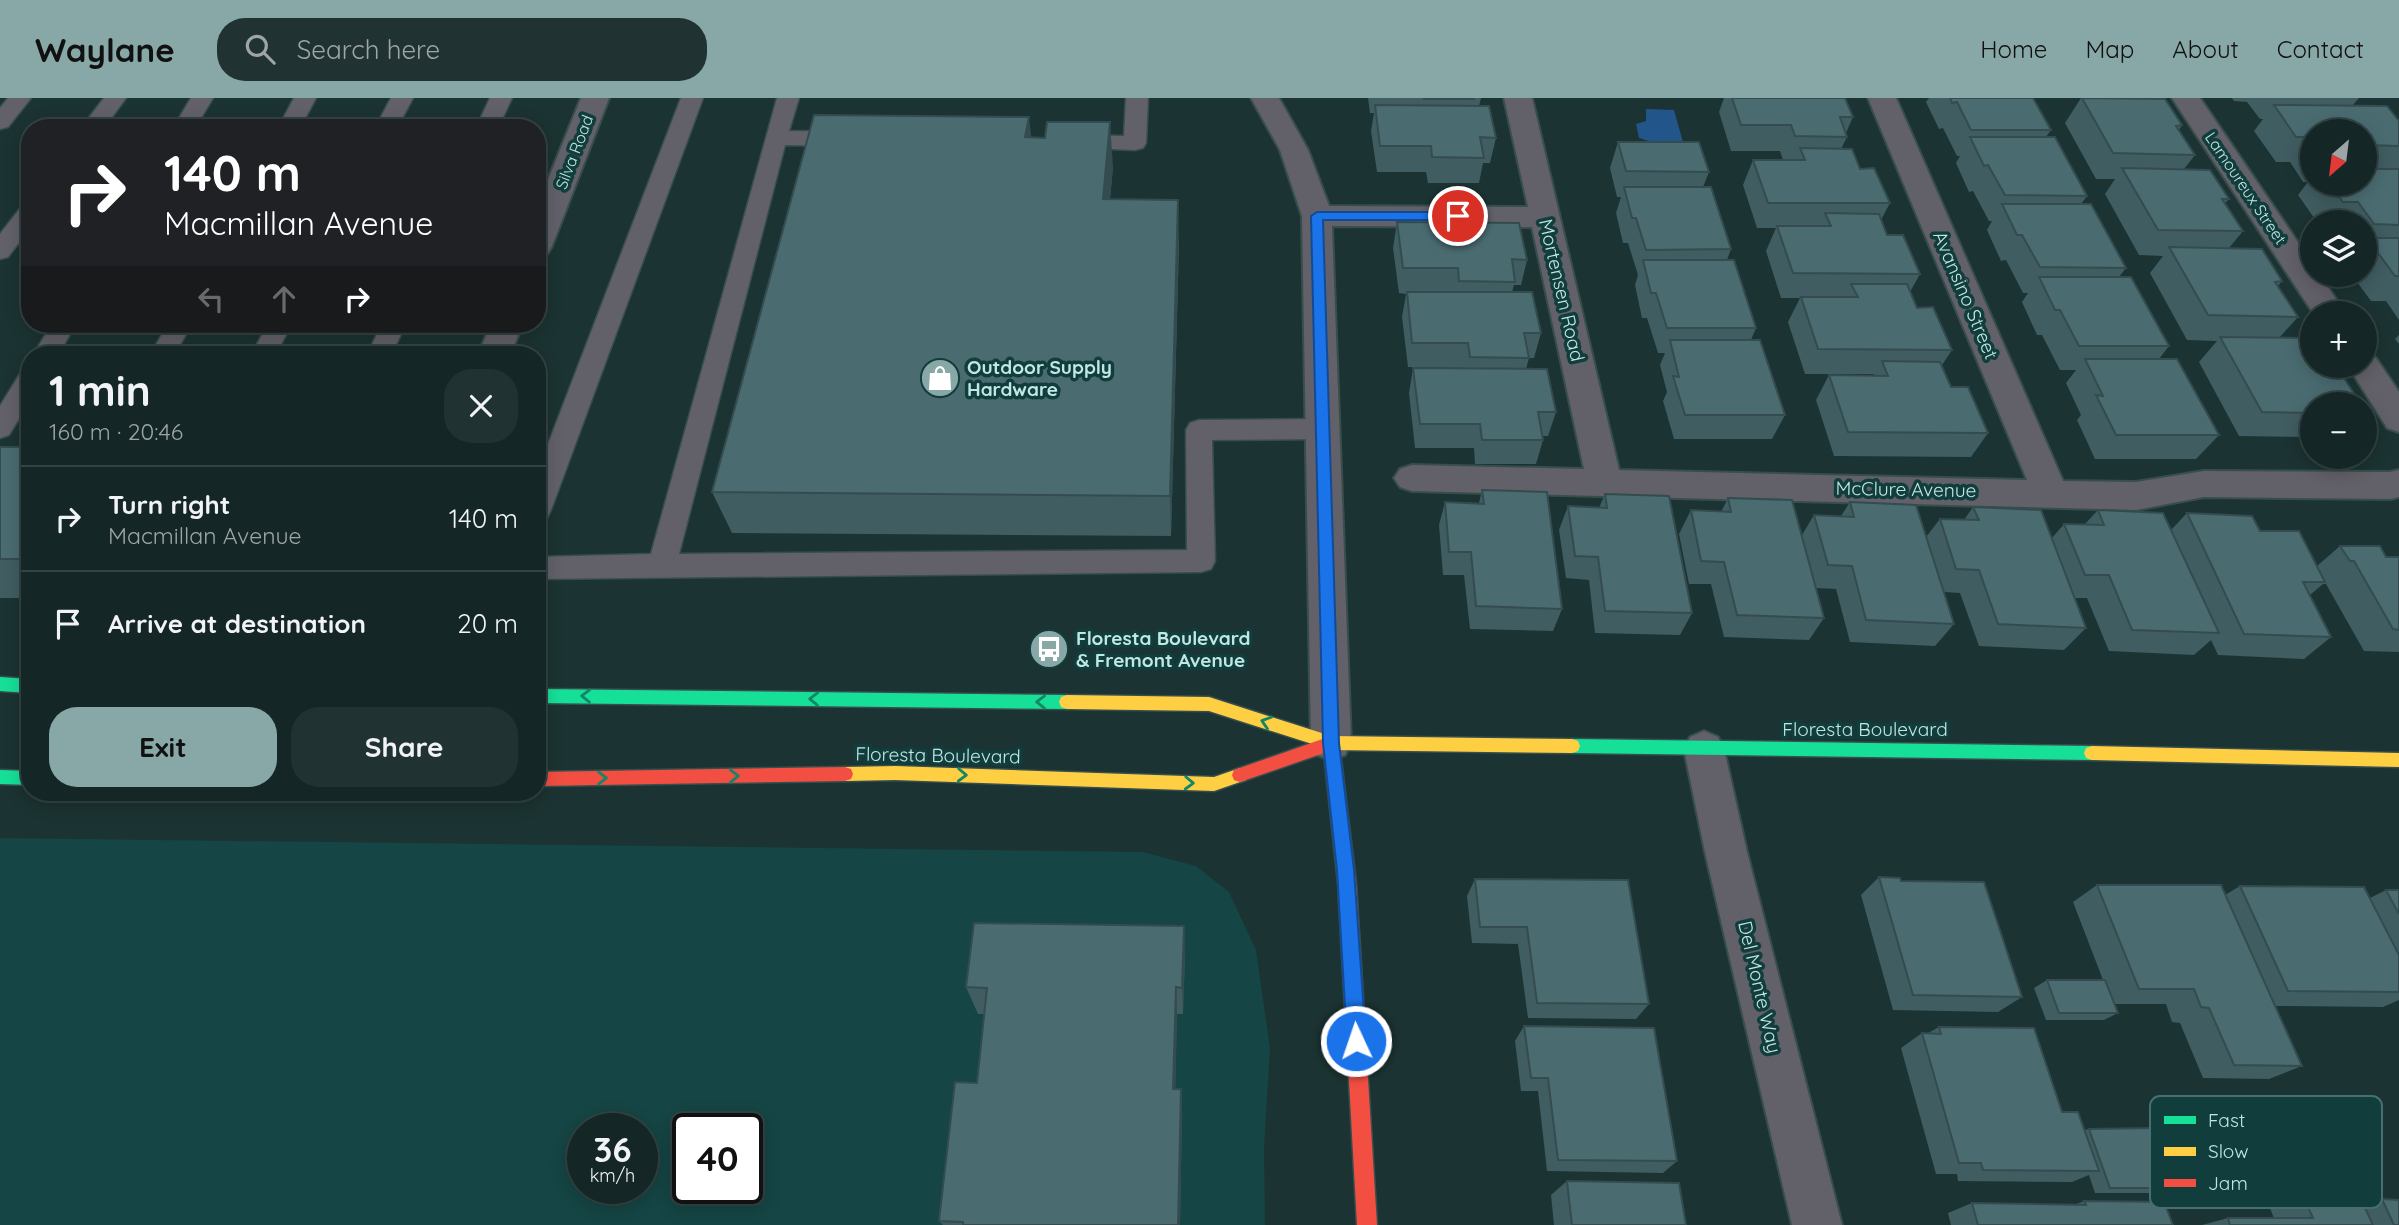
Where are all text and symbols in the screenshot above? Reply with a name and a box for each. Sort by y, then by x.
search box [217,18,707,81]
text: Waylane [35,29,175,70]
icon: search [241,30,279,68]
text: Search here [297,33,440,66]
text: Home [1980,34,2047,64]
text: Map [2085,34,2134,64]
text: About [2172,34,2239,64]
text: Contact [2277,34,2364,64]
street label: Silva Road [551,112,597,192]
north arrow [2300,119,2376,196]
map controls [2300,119,2377,469]
street label: Lamoureux Street [2201,128,2291,248]
text: 140 m [164,142,301,203]
icon: right [49,147,140,238]
pin [1428,186,1488,246]
icon: arrive [1439,197,1477,235]
text: Macmillan Avenue [164,203,433,243]
button: layers [2300,210,2377,287]
street label: Mortensen Road [1534,216,1590,364]
street label: Avansino Street [1928,227,2004,363]
icon: left [192,280,230,318]
icon: ahead [265,280,303,318]
icon: right [338,280,376,318]
button: + [2300,301,2377,378]
place label: Outdoor Supply Hardware [967,355,1112,401]
shop icon: Outdoor Supply Hardware [919,357,961,399]
text: 1 min [49,364,151,417]
button: close [444,369,518,443]
button: − [2300,392,2377,469]
text: 160 m · 20:46 [49,417,183,446]
street label: McClure Avenue [1835,476,1977,502]
text: Turn right [108,488,230,521]
icon: right [49,500,87,538]
text: 140 m [449,502,518,535]
text: Macmillan Avenue [108,521,302,550]
icon: arrive [49,605,87,643]
text: Arrive at destination [108,607,366,640]
text: 20 m [457,607,518,640]
place label: Floresta Boulevard & Fremont Avenue [1076,626,1251,672]
bus stop icon: Floresta Boulevard & Fremont Avenue [1028,628,1070,670]
one-way arrow [581,689,592,704]
one-way arrow [808,691,819,707]
one-way arrow [1036,694,1046,710]
button: Exit [49,707,277,787]
button: Share [291,707,518,787]
one-way arrow [1260,716,1273,730]
street label: Floresta Boulevard [1782,717,1948,741]
street label: Floresta Boulevard [855,742,1021,768]
one-way arrow [729,768,740,783]
one-way arrow [957,768,968,783]
one-way arrow [597,770,607,786]
one-way arrow [1184,775,1195,790]
street label: Del Monte Way [1733,919,1787,1055]
position arrow [1319,1004,1393,1078]
legend [2150,1096,2382,1208]
text: Fast [2208,1108,2245,1132]
speed limit sign: 40 [672,1113,763,1204]
text: 36 [593,1127,632,1171]
text: Slow [2208,1139,2249,1163]
text: km/h [590,1164,635,1187]
text: Jam [2208,1171,2248,1195]

